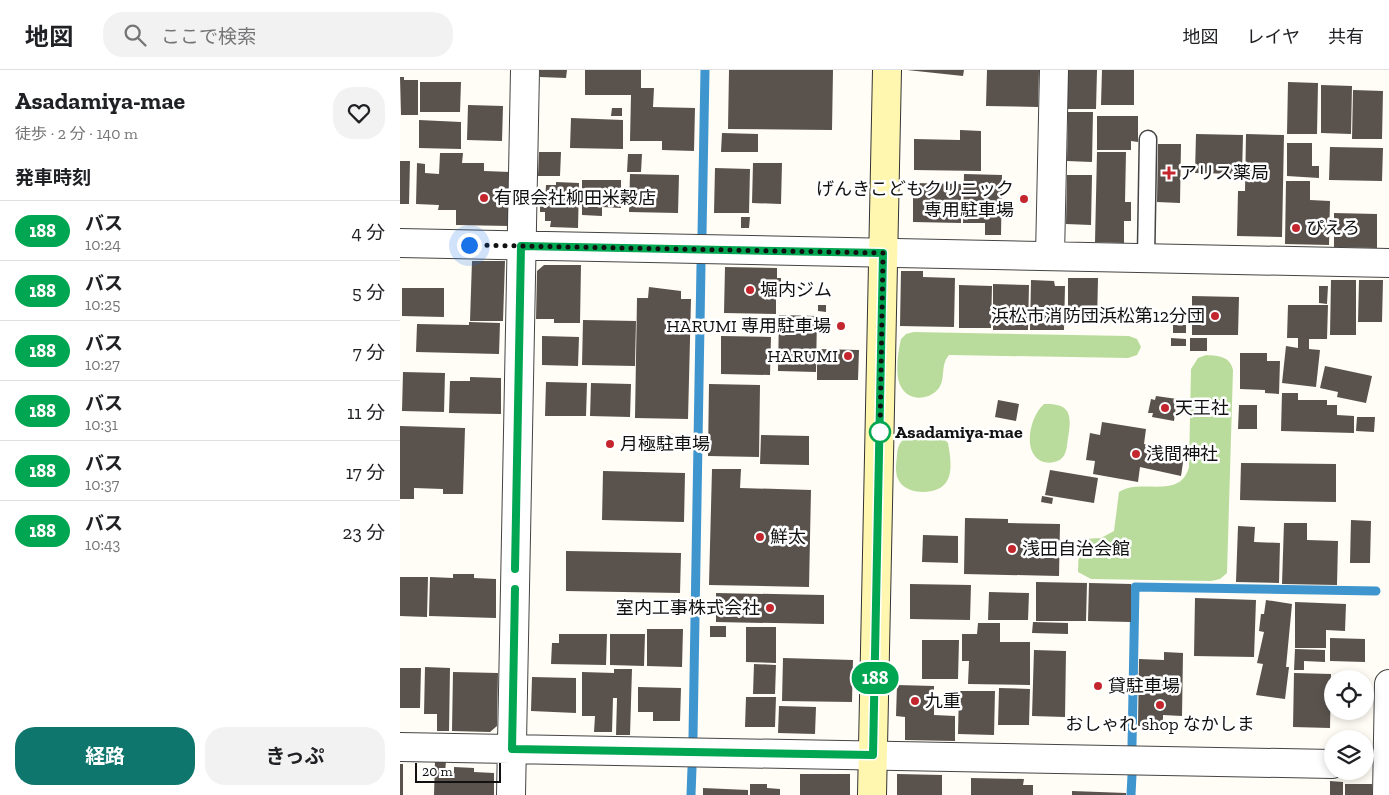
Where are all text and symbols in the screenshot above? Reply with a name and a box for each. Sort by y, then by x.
search box [103,12,453,57]
icon: search [121,21,149,49]
text: 地図 [25,22,73,51]
text: ここで検索 [161,25,256,48]
text: 地図 [1183,26,1219,48]
text: レイヤ [1247,26,1300,48]
text: 共有 [1328,26,1364,48]
text: Asadamiya-mae [15,86,185,115]
button: heart [333,87,385,139]
text: 徒歩 · 2 分 · 140 m [15,124,138,143]
place label: アリス薬局 [1179,162,1269,184]
text: 発車時刻 [15,166,91,189]
marker: アリス薬局 [1163,167,1175,179]
place label: げんきこどもクリニック 専用駐車場 [816,178,1014,221]
place label: 有限会社柳田米穀店 [494,187,656,209]
marker: 有限会社柳田米穀店 [478,192,490,204]
marker: げんきこどもクリニック 専用駐車場 [1018,193,1030,205]
text: バス [85,212,123,235]
place label: ぴえろ [1306,217,1360,239]
text: 188 [29,220,56,242]
text: 4 分 [351,221,385,244]
marker: ぴえろ [1290,222,1302,234]
your location [457,233,482,258]
text: 10:24 [85,235,121,254]
text: バス [85,272,123,295]
place label: 堀内ジム [760,279,832,301]
text: 188 [29,280,56,302]
text: 5 分 [352,281,385,304]
marker: 堀内ジム [744,284,756,296]
text: 10:25 [85,295,120,314]
place label: 浜松市消防団浜松第12分団 [991,305,1205,327]
marker: 浜松市消防団浜松第12分団 [1209,310,1221,322]
place label: HARUMI 専用駐車場 [666,315,831,337]
marker: HARUMI 専用駐車場 [835,320,847,332]
text: バス [85,332,123,355]
text: 188 [29,340,56,362]
text: 7 分 [353,341,385,364]
place label: HARUMI [767,345,838,367]
marker: HARUMI [842,350,854,362]
text: 10:27 [85,355,120,374]
text: バス [85,392,123,415]
place label: 天王社 [1175,397,1229,419]
text: 188 [29,400,56,422]
text: 11 分 [347,401,385,424]
marker: 天王社 [1159,402,1171,414]
text: 10:31 [85,415,118,434]
marker: Asadamiya-mae [869,421,891,443]
place label: Asadamiya-mae [895,421,1023,443]
place label: 月極駐車場 [620,433,710,455]
marker: 月極駐車場 [604,438,616,450]
place label: 浅間神社 [1146,443,1218,465]
marker: 浅間神社 [1130,448,1142,460]
text: バス [85,452,123,475]
text: 188 [29,460,56,482]
text: 17 分 [346,461,385,484]
text: 10:37 [85,475,119,494]
text: バス [85,512,123,535]
text: 188 [29,520,56,542]
text: 23 分 [343,521,385,544]
place label: 鮮太 [770,526,806,548]
marker: 鮮太 [754,531,766,543]
text: 10:43 [85,535,120,554]
place label: 浅田自治会館 [1022,538,1130,560]
marker: 浅田自治会館 [1006,543,1018,555]
place label: 室内工事株式会社 [616,597,760,619]
marker: 室内工事株式会社 [764,602,776,614]
line badge: 188 [846,662,904,694]
text: 188 [862,667,888,689]
map controls [1324,670,1374,780]
button: locate [1324,670,1374,720]
place label: 貸駐車場 [1108,675,1180,697]
marker: 貸駐車場 [1092,680,1104,692]
place label: 九重 [925,690,961,712]
marker: 九重 [909,695,921,707]
marker: おしゃれ shop なかしま [1154,699,1166,711]
place label: おしゃれ shop なかしま [1065,713,1255,735]
button: 経路 [15,727,195,785]
button: きっぷ [205,727,385,785]
button: layers [1324,730,1374,780]
scale bar [415,760,501,783]
text: 20 m [422,763,453,780]

